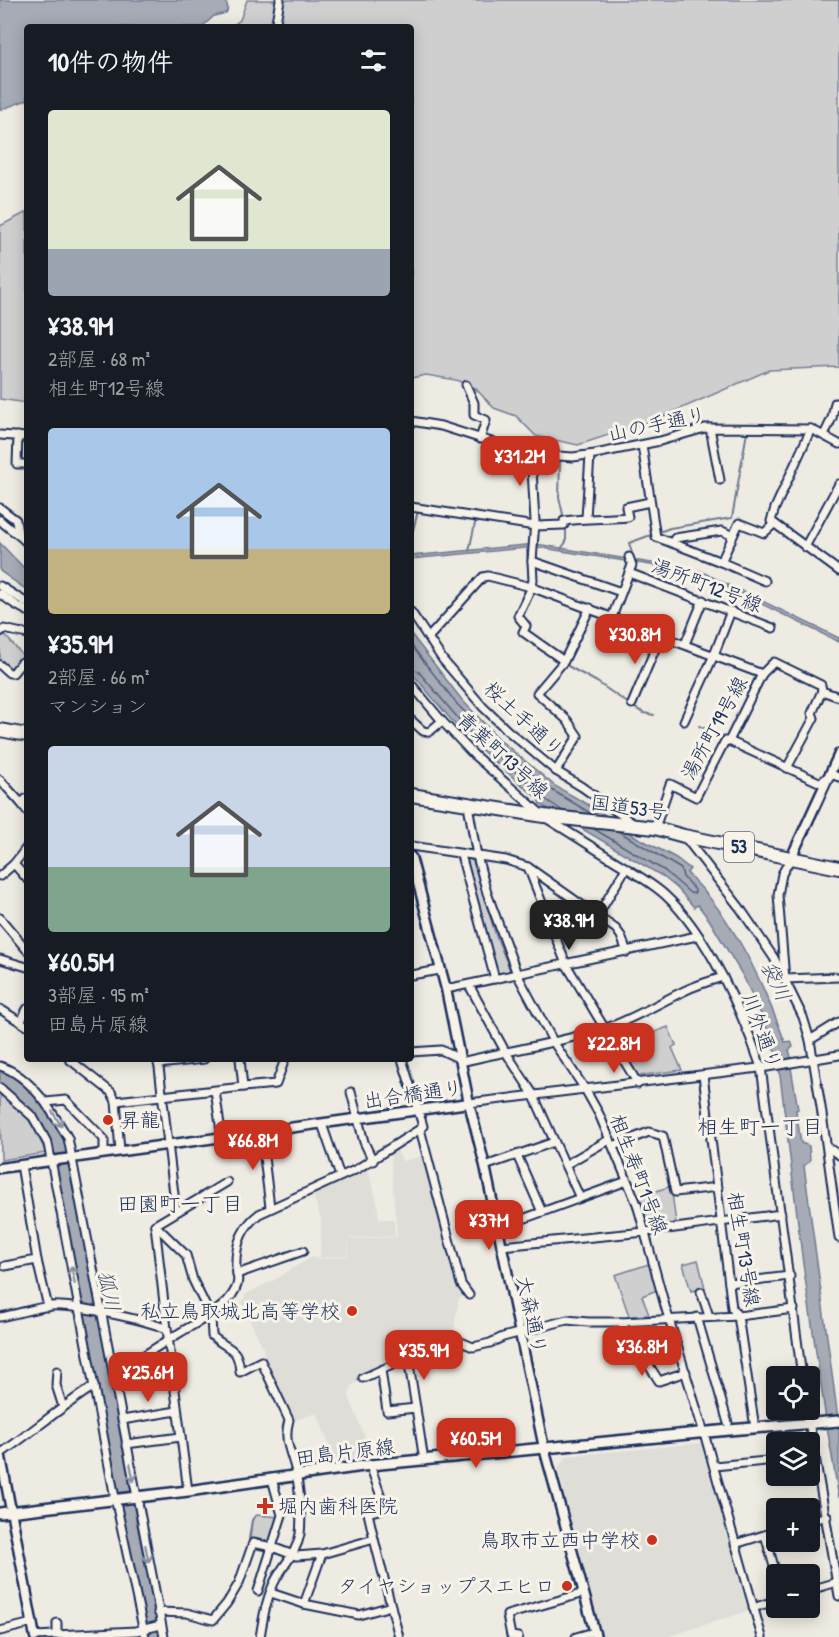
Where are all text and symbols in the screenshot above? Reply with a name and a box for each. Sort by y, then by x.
text: 10件の物件 [48,44,173,79]
icon: filters [357,44,390,77]
icon: home [165,149,273,257]
text: ¥38.9M [48,308,114,343]
text: 2部屋 · 68 m² [48,345,150,372]
text: 相生町12号線 [48,374,165,401]
street label: 山の手通り [605,400,709,447]
pin: ¥31.2M [471,436,569,487]
text: ¥31.2M [494,442,546,469]
icon: home [165,467,273,575]
street label: 湯所町12号線 [648,551,766,618]
pin: ¥30.8M [586,614,684,665]
text: ¥30.8M [609,620,661,647]
text: ¥35.9M [48,626,113,661]
text: 2部屋 · 66 m² [48,663,149,690]
street label: 湯所町19号線 [674,671,753,784]
street label: 桜土手通り [479,675,570,763]
text: マンション [48,692,147,719]
street label: 青葉町13号線 [452,705,555,804]
icon: home [165,785,273,893]
street label: 国道53号 [589,788,669,825]
road number: 53 [724,832,754,862]
pin: ¥38.9M [520,900,618,951]
text: ¥38.9M [544,906,594,933]
text: ¥60.5M [48,944,114,979]
water label: 袋川 [754,956,798,1006]
text: 3部屋 · 95 m² [48,981,149,1008]
street label: 川外通り [736,989,789,1073]
text: 田島片原線 [48,1010,148,1037]
pin: ¥22.8M [565,1023,663,1074]
text: ¥22.8M [588,1029,640,1056]
street label: 出合橋通り [362,1073,464,1114]
place label: 昇龍 [120,1106,160,1133]
one-way arrow [51,1110,63,1127]
street label: 相生寿町1号線 [604,1110,675,1238]
district label: 相生町一丁目 [697,1112,823,1141]
marker: 昇龍 [101,1113,115,1127]
pin: ¥66.8M [204,1120,302,1171]
text: ¥66.8M [228,1126,278,1153]
district label: 田園町一丁目 [117,1189,243,1218]
street label: 相生町13号線 [722,1189,767,1308]
pin: ¥37M [453,1200,525,1251]
text: ¥37M [469,1206,509,1233]
one-way arrow [67,1266,78,1286]
water label: 狐川 [91,1268,128,1314]
street label: 大森通り [511,1273,554,1357]
place label: 私立鳥取城北高等学校 [140,1297,340,1324]
marker: 私立鳥取城北高等学校 [345,1304,359,1318]
pin: ¥36.8M [593,1326,691,1377]
pin: ¥35.9M [375,1330,473,1381]
text: ¥36.8M [616,1332,668,1359]
text: ¥35.9M [399,1336,449,1363]
pin: ¥25.6M [99,1352,197,1403]
text: ¥25.6M [122,1358,174,1385]
map controls [766,1366,820,1618]
button: locate [766,1366,820,1420]
pin: ¥60.5M [427,1418,525,1469]
text: ¥60.5M [451,1424,501,1451]
street label: 田島片原線 [294,1432,396,1471]
button: layers [766,1432,820,1486]
one-way arrow [127,1463,138,1483]
place label: 堀内歯科医院 [278,1492,398,1519]
marker: 堀内歯科医院 [256,1497,274,1515]
button: + [766,1498,820,1552]
place label: 鳥取市立西中学校 [480,1526,640,1553]
marker: 鳥取市立西中学校 [645,1533,659,1547]
one-way arrow [142,1543,153,1563]
button: − [766,1564,820,1618]
place label: タイヤショップスエヒロ [337,1572,555,1599]
marker: タイヤショップスエヒロ [560,1579,574,1593]

